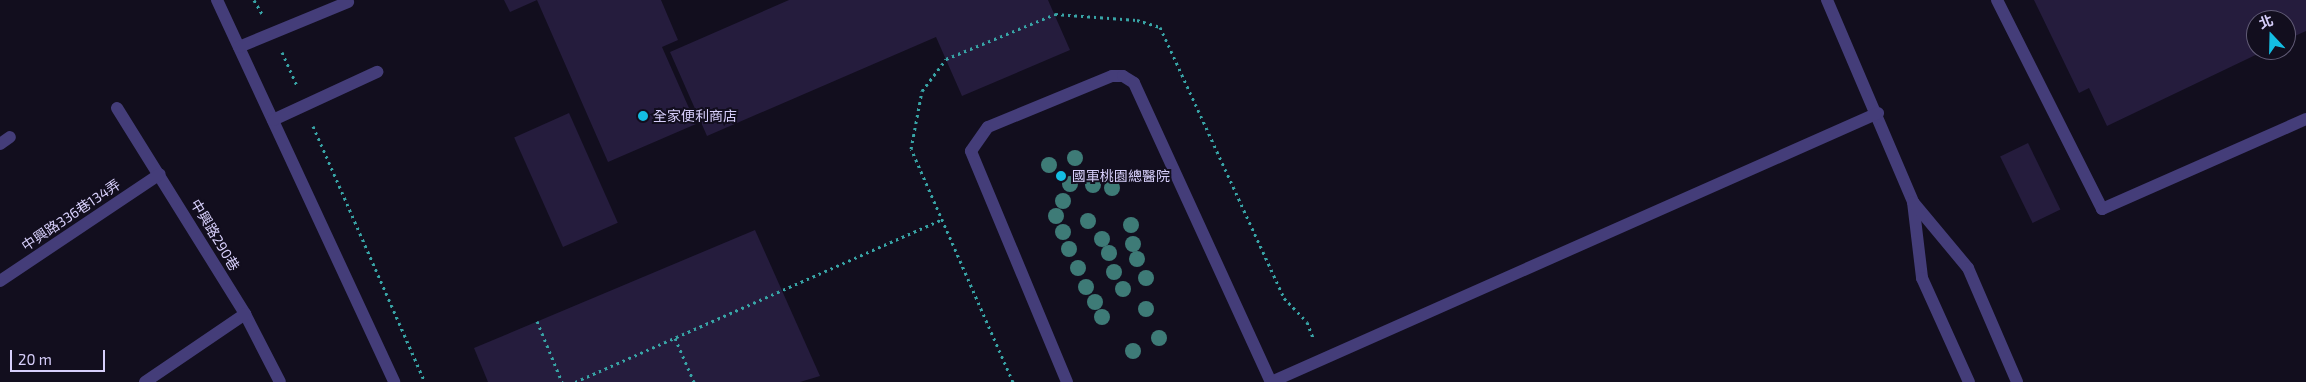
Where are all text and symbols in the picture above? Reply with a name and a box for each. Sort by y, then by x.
north arrow [2246,10,2296,60]
text: 北 [2256,11,2275,32]
place label: 全家便利商店 [653,108,737,124]
marker: 全家便利商店 [637,110,649,122]
place label: 國軍桃園總醫院 [1072,168,1170,184]
marker: 國軍桃園總醫院 [1054,169,1068,183]
street label: 中興路336巷134弄 [18,176,124,254]
street label: 中興路290巷 [187,196,243,274]
scale bar [12,340,108,372]
text: 20 m [18,350,52,368]

